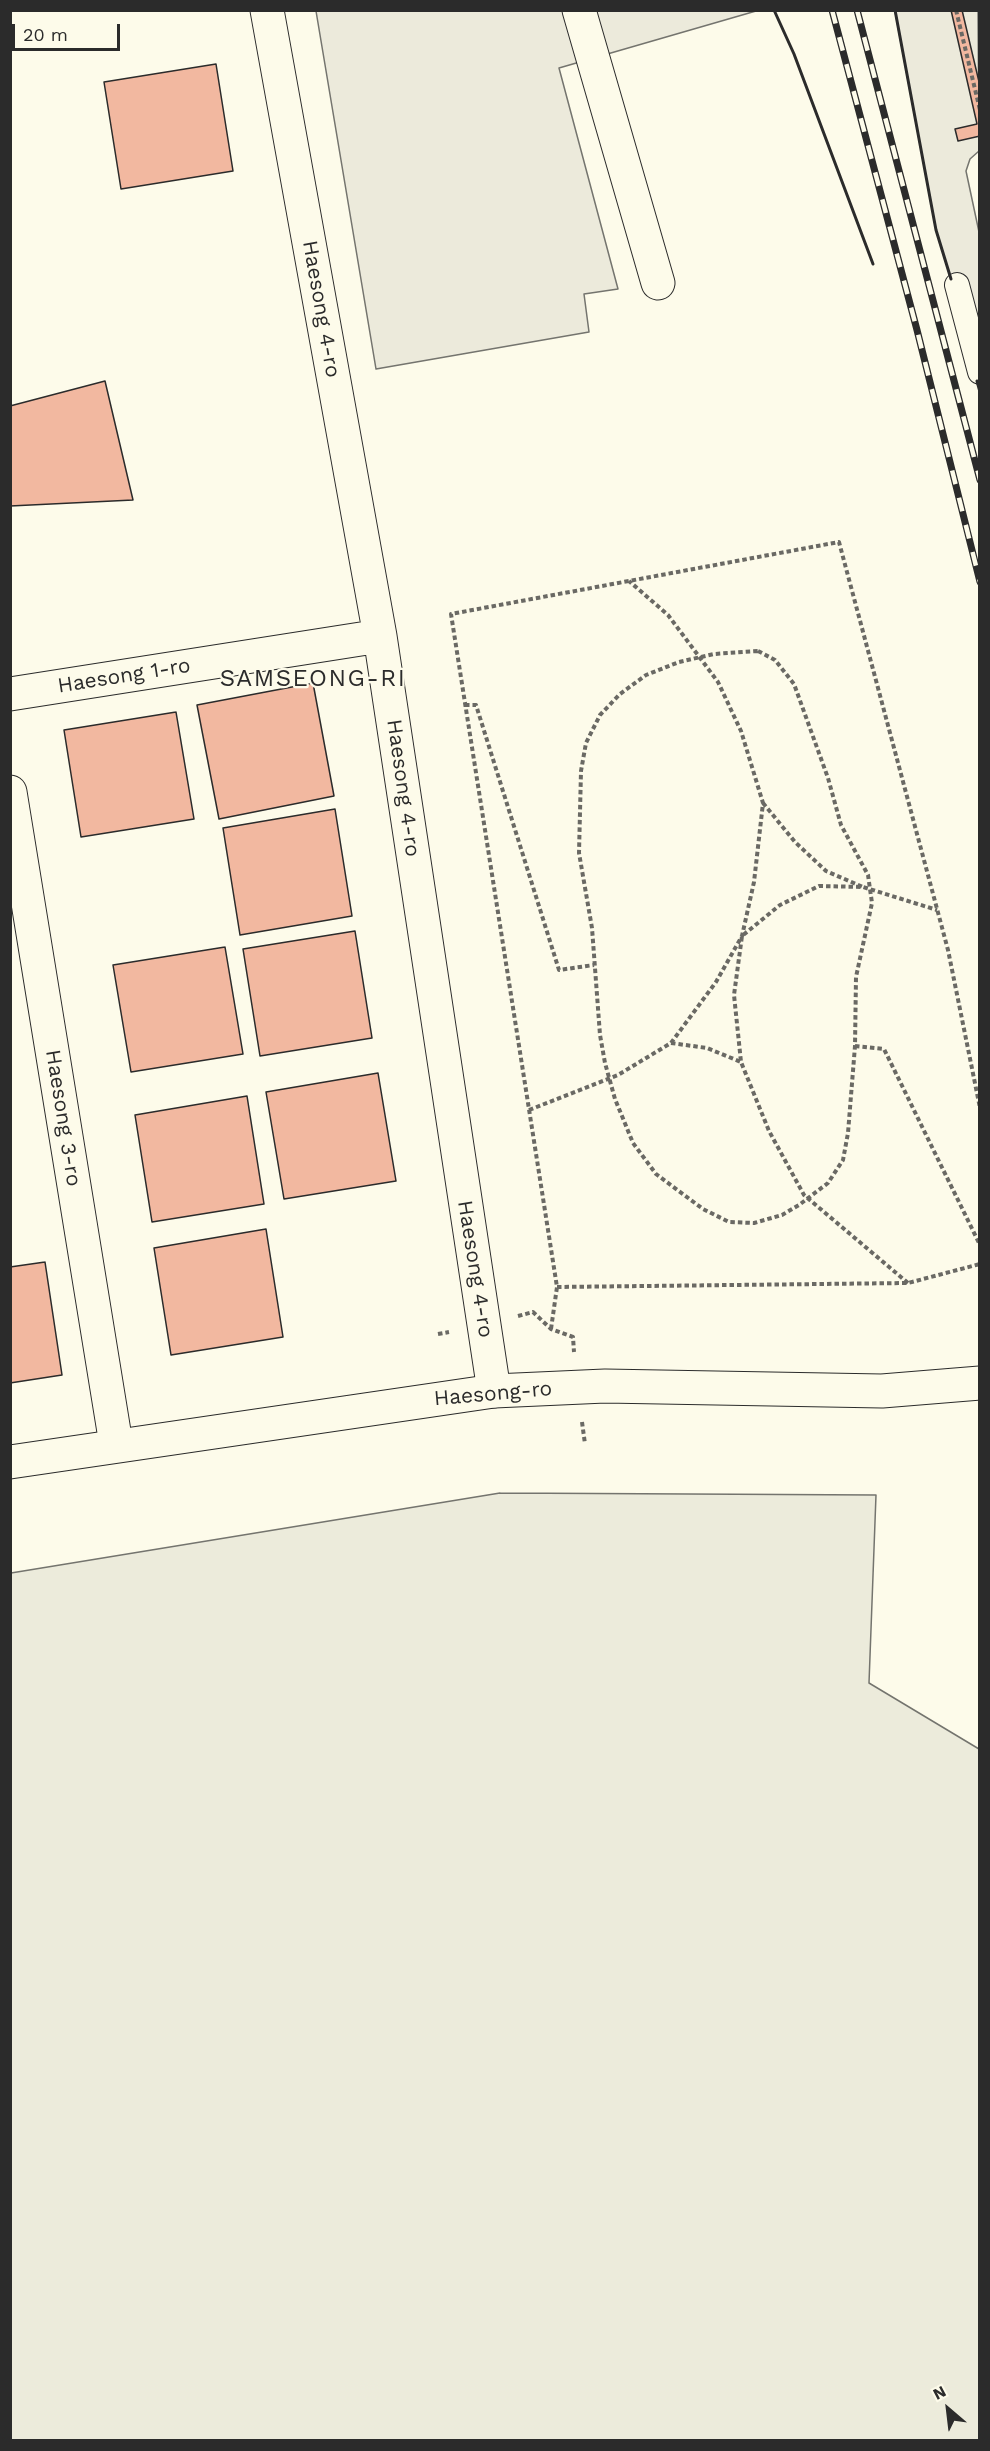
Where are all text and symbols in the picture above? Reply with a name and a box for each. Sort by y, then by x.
scale bar [15,12,123,50]
text: 20 m [23,24,68,45]
street label: Haesong 4-ro [297,239,345,379]
street label: Haesong 1-ro [56,653,192,699]
district label: SAMSEONG-RI [220,665,406,693]
street label: Haesong 4-ro [381,718,425,858]
street label: Haesong 3-ro [40,1048,86,1188]
street label: Haesong 4-ro [452,1199,498,1339]
street label: Haesong-ro [433,1376,553,1412]
north arrow [918,2379,978,2439]
text: N [930,2381,949,2404]

